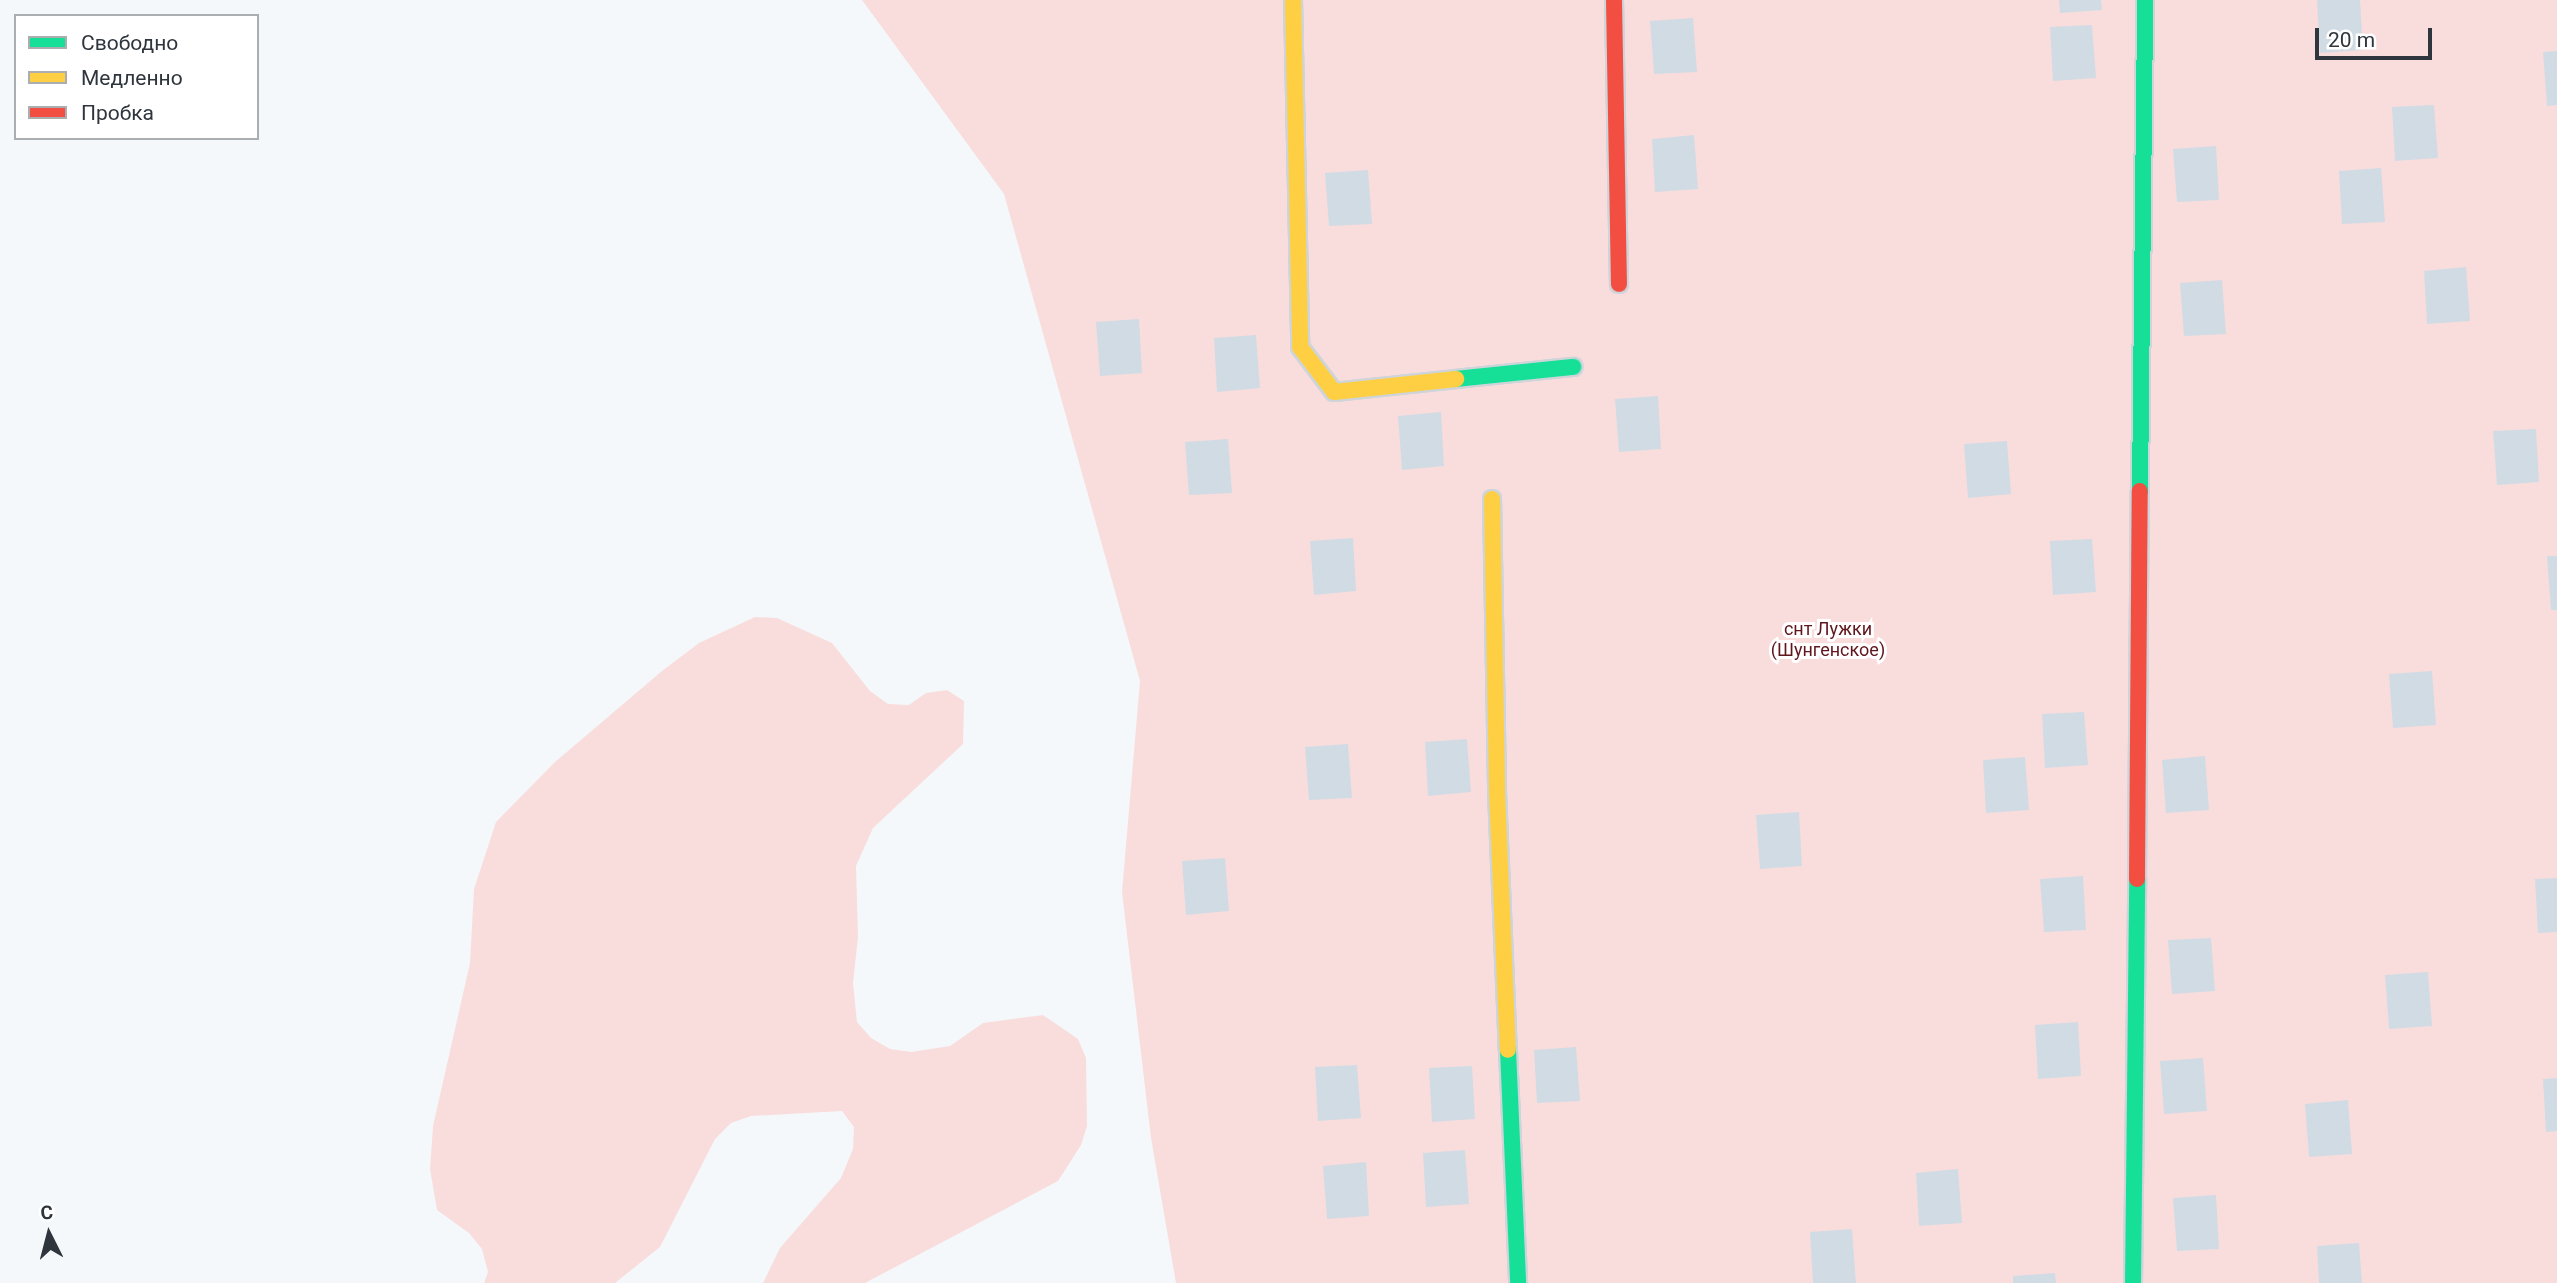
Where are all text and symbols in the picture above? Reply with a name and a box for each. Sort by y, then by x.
legend [14,14,259,140]
scale bar [2319,14,2436,58]
text: 20 m [2328,28,2375,52]
text: Свободно [81,31,178,55]
text: Медленно [81,66,183,90]
text: Пробка [81,101,154,125]
park label: снт Лужки (Шунгенское) [1771,619,1885,662]
north arrow [14,1199,84,1269]
text: С [39,1201,54,1225]

